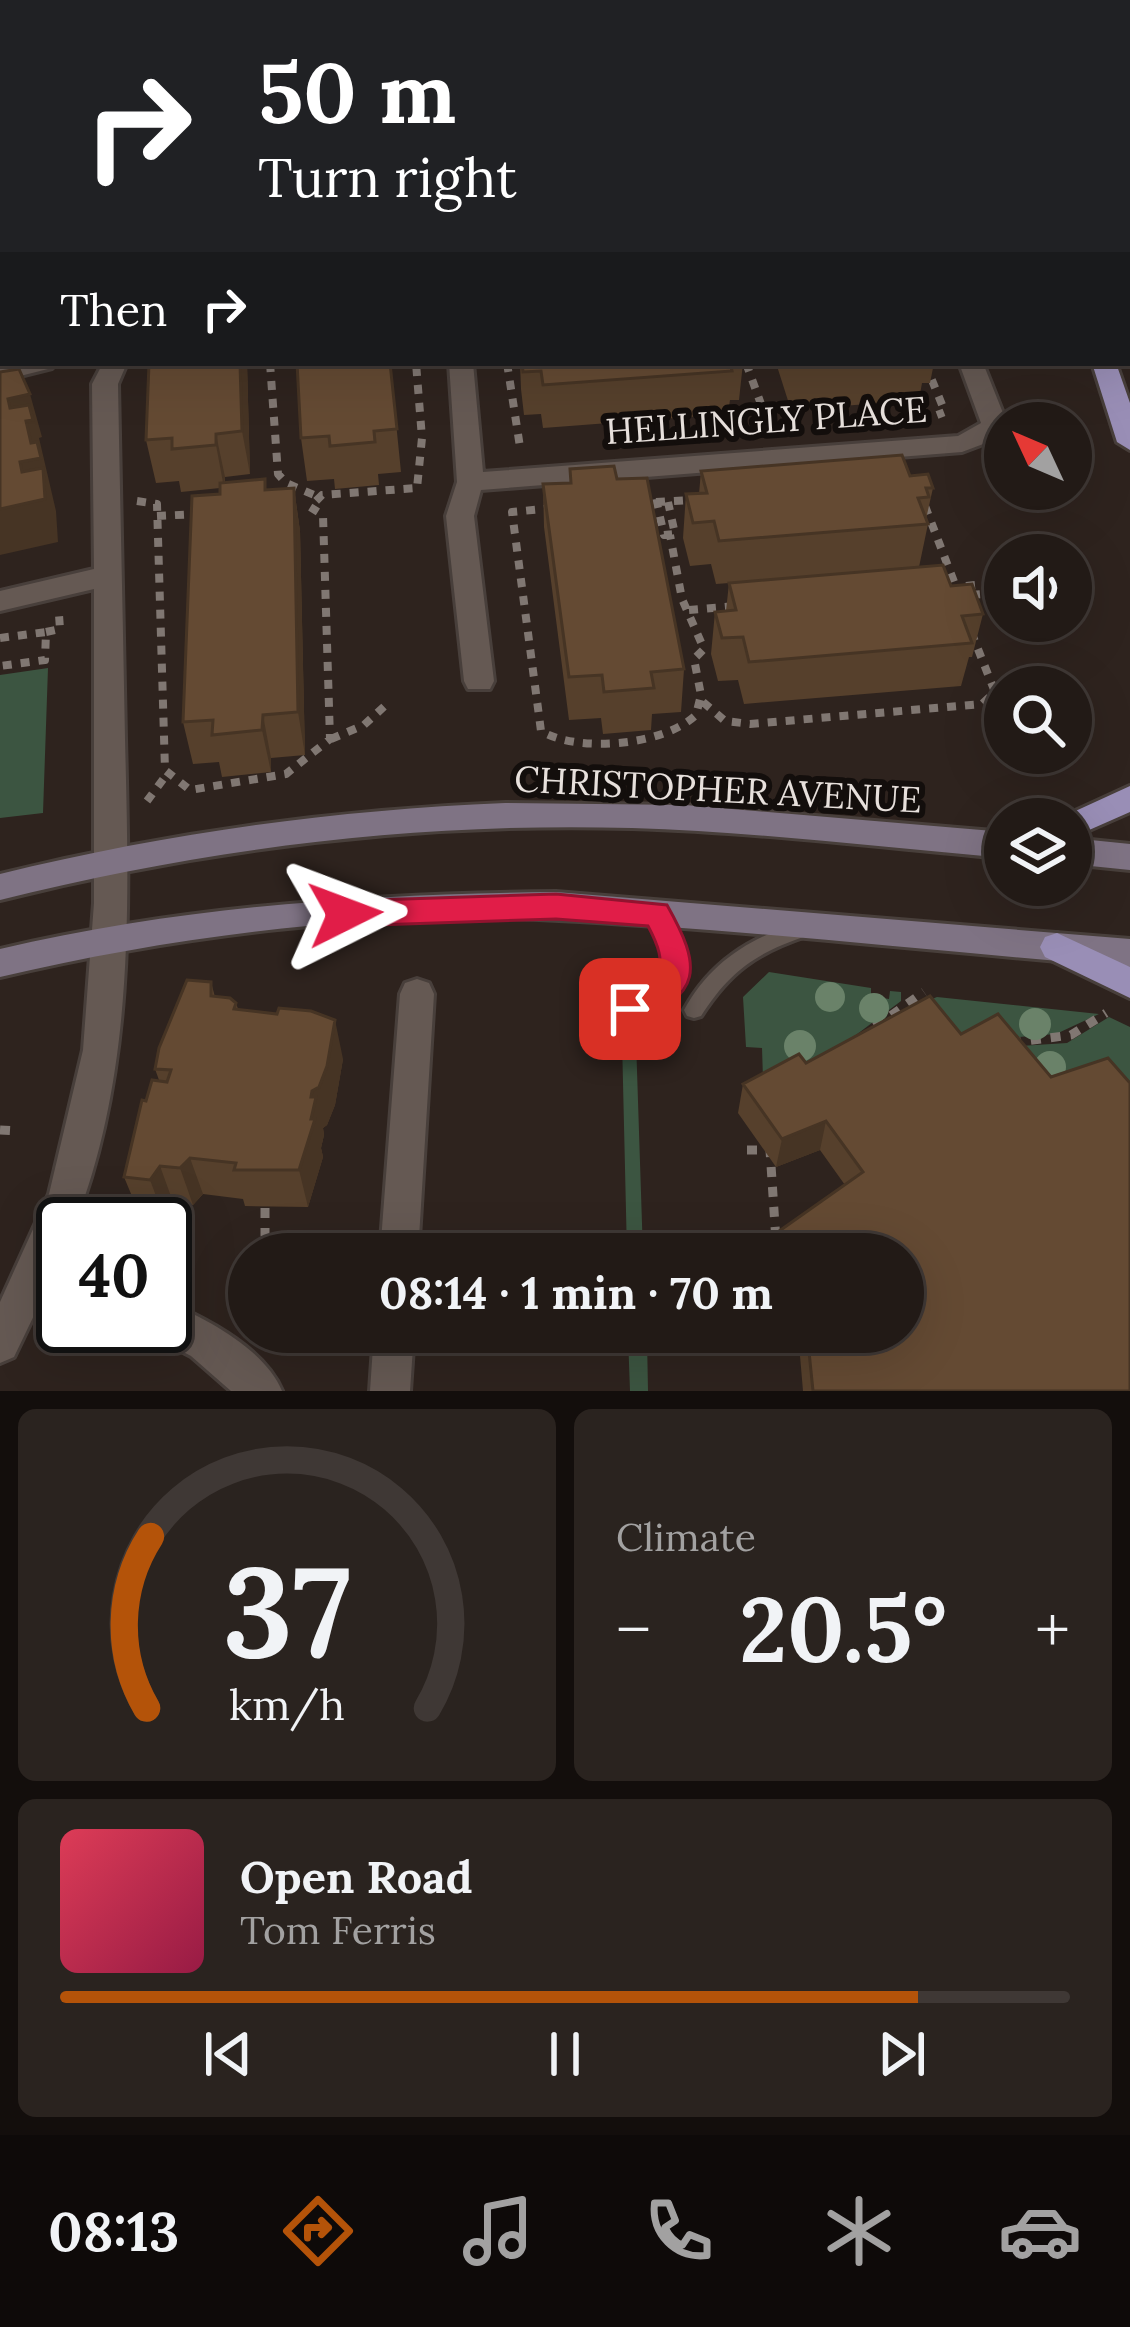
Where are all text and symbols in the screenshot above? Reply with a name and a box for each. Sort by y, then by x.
text: 50 m [258,38,456,146]
icon: right [60,48,216,204]
text: Turn right [258,143,517,212]
icon: right [191,276,257,342]
text: Then [60,281,167,338]
street label: HELLINGLY PLACE [604,386,928,454]
north arrow [984,402,1092,510]
map controls [984,402,1092,906]
button: sound [984,534,1092,642]
button: search [984,666,1092,774]
street label: CHRISTOPHER AVENUE [513,755,923,823]
button: layers [984,798,1092,906]
position arrow [282,851,408,977]
pin [579,958,681,1060]
icon: arrive [597,976,663,1042]
speed limit sign: 40 [36,1197,192,1353]
text: 08:14 · 1 min · 70 m [379,1264,773,1321]
text: Climate [616,1512,756,1562]
text: 37 [223,1531,351,1691]
text: 20.5° [739,1571,947,1687]
text: − [616,1587,651,1671]
text: + [1035,1587,1070,1671]
text: km/h [229,1677,345,1732]
text: Open Road [240,1848,473,1905]
text: Tom Ferris [240,1905,436,1955]
icon: previous [195,2021,261,2087]
icon: pause [532,2021,598,2087]
icon: next [869,2021,935,2087]
icon: directions [276,2189,360,2273]
icon: music [456,2189,540,2273]
icon: phone [637,2189,721,2273]
icon: climate [817,2189,901,2273]
icon: car [998,2189,1082,2273]
text: 08:13 [48,2197,179,2266]

